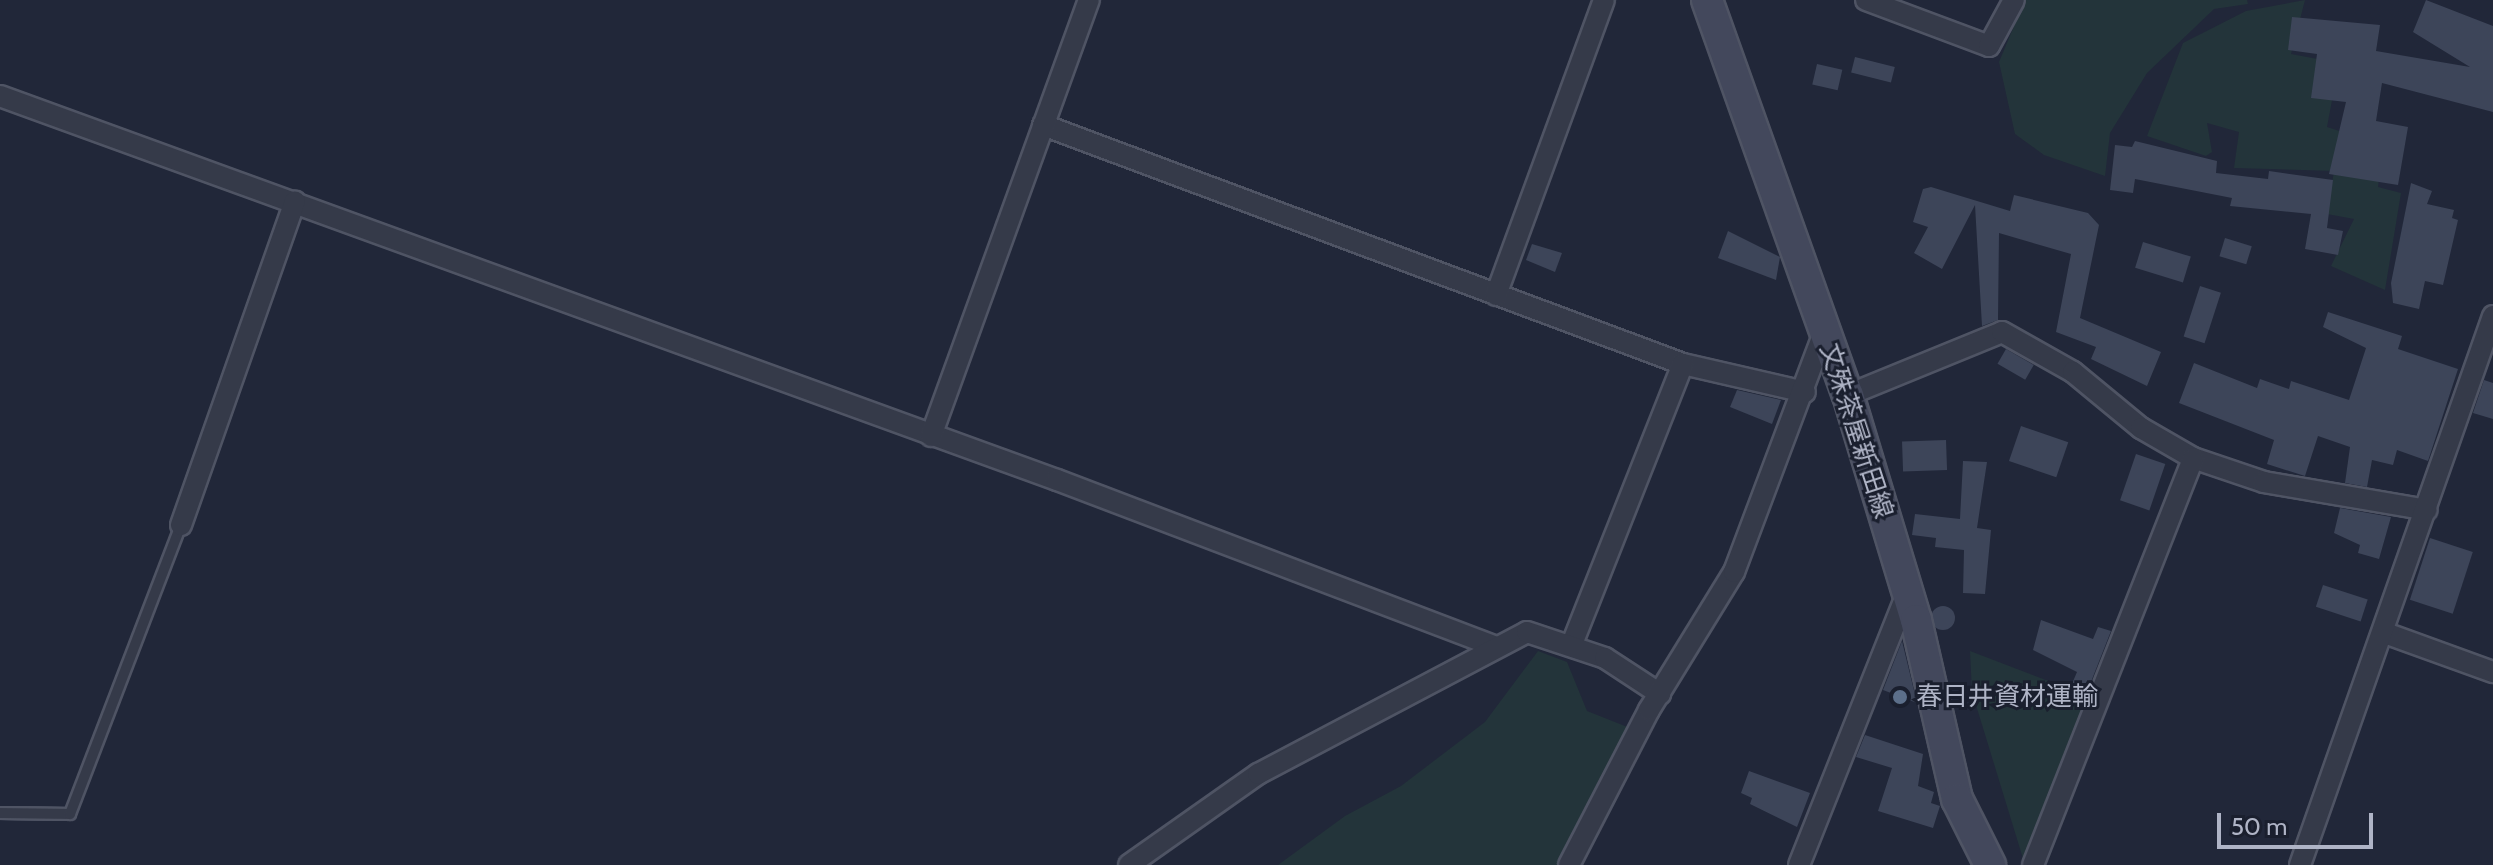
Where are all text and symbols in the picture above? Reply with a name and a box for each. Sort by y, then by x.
street label: 文殊茶屋新田線 [1813,340,1899,522]
place label: 春日井資材運輸 [1916,681,2098,713]
marker: 春日井資材運輸 [1891,688,1909,706]
scale bar [2221,797,2377,847]
text: 50 m [2231,812,2287,841]

